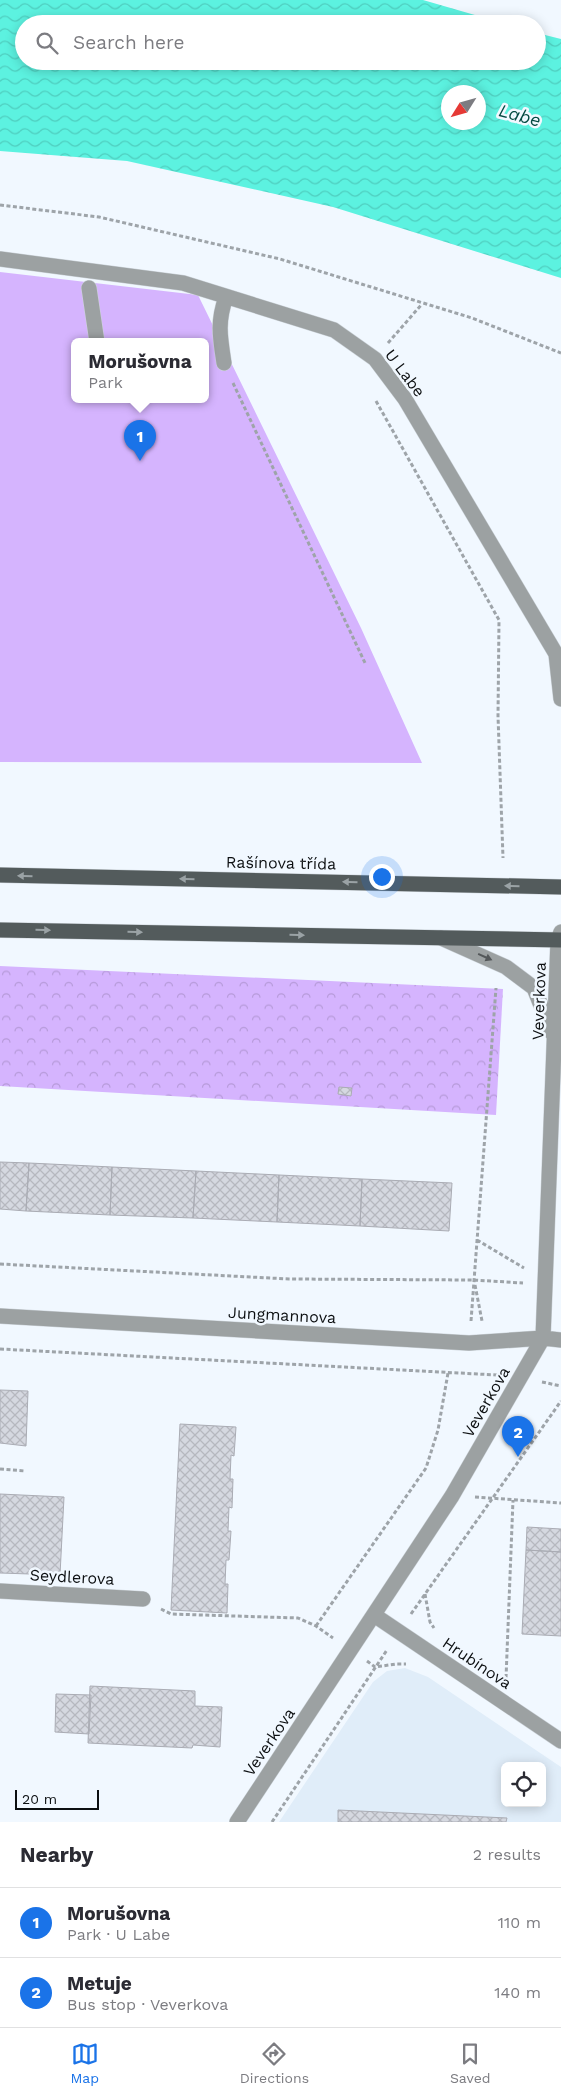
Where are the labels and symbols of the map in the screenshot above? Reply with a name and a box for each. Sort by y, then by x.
north arrow [441,85,486,130]
water label: Labe [497,99,543,131]
street label: U Labe [381,345,429,401]
pin: 1 [124,420,156,461]
street label: Rašínova třída [226,853,336,873]
your location [369,864,395,890]
one-way arrow [17,872,33,880]
one-way arrow [179,875,195,883]
one-way arrow [342,878,358,886]
one-way arrow [504,881,520,889]
one-way arrow [35,927,51,935]
one-way arrow [127,928,143,936]
one-way arrow [289,931,305,939]
one-way arrow [478,954,492,962]
street label: Veverkova [528,962,550,1040]
street label: Jungmannova [228,1303,336,1327]
street label: Veverkova [458,1363,514,1441]
pin: 2 [502,1416,534,1457]
street label: Seydlerova [29,1565,115,1589]
street label: Hrubínova [439,1633,515,1693]
street label: Veverkova [239,1704,299,1780]
scale bar [15,1787,99,1810]

